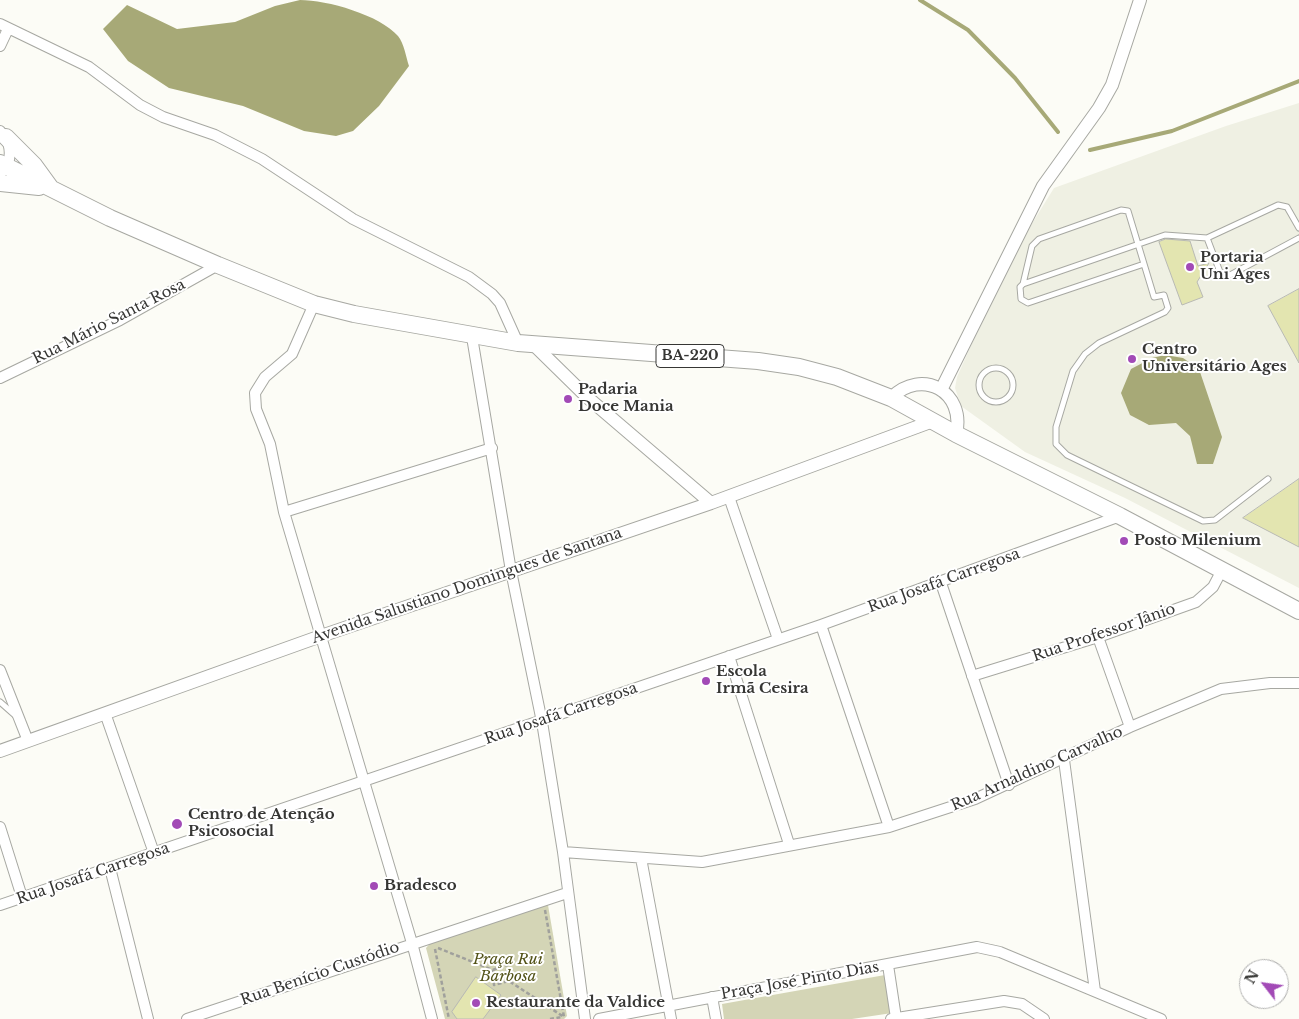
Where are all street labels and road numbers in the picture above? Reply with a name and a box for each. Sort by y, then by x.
street label: Rua Mário Santa Rosa [30,276,188,368]
road number: BA-220 [656,344,724,368]
street label: Avenida Salustiano Domingues de Santana [310,524,624,648]
street label: Rua Josafá Carregosa [865,545,1023,617]
street label: Rua Professor Jânio [1030,600,1178,666]
street label: Rua Josafá Carregosa [482,679,640,749]
street label: Rua Arnaldino Carvalho [948,723,1126,815]
street label: Rua Josafá Carregosa [14,839,172,909]
street label: Rua Benício Custódio [238,938,402,1010]
street label: Praça José Pinto Dias [719,958,881,1004]

